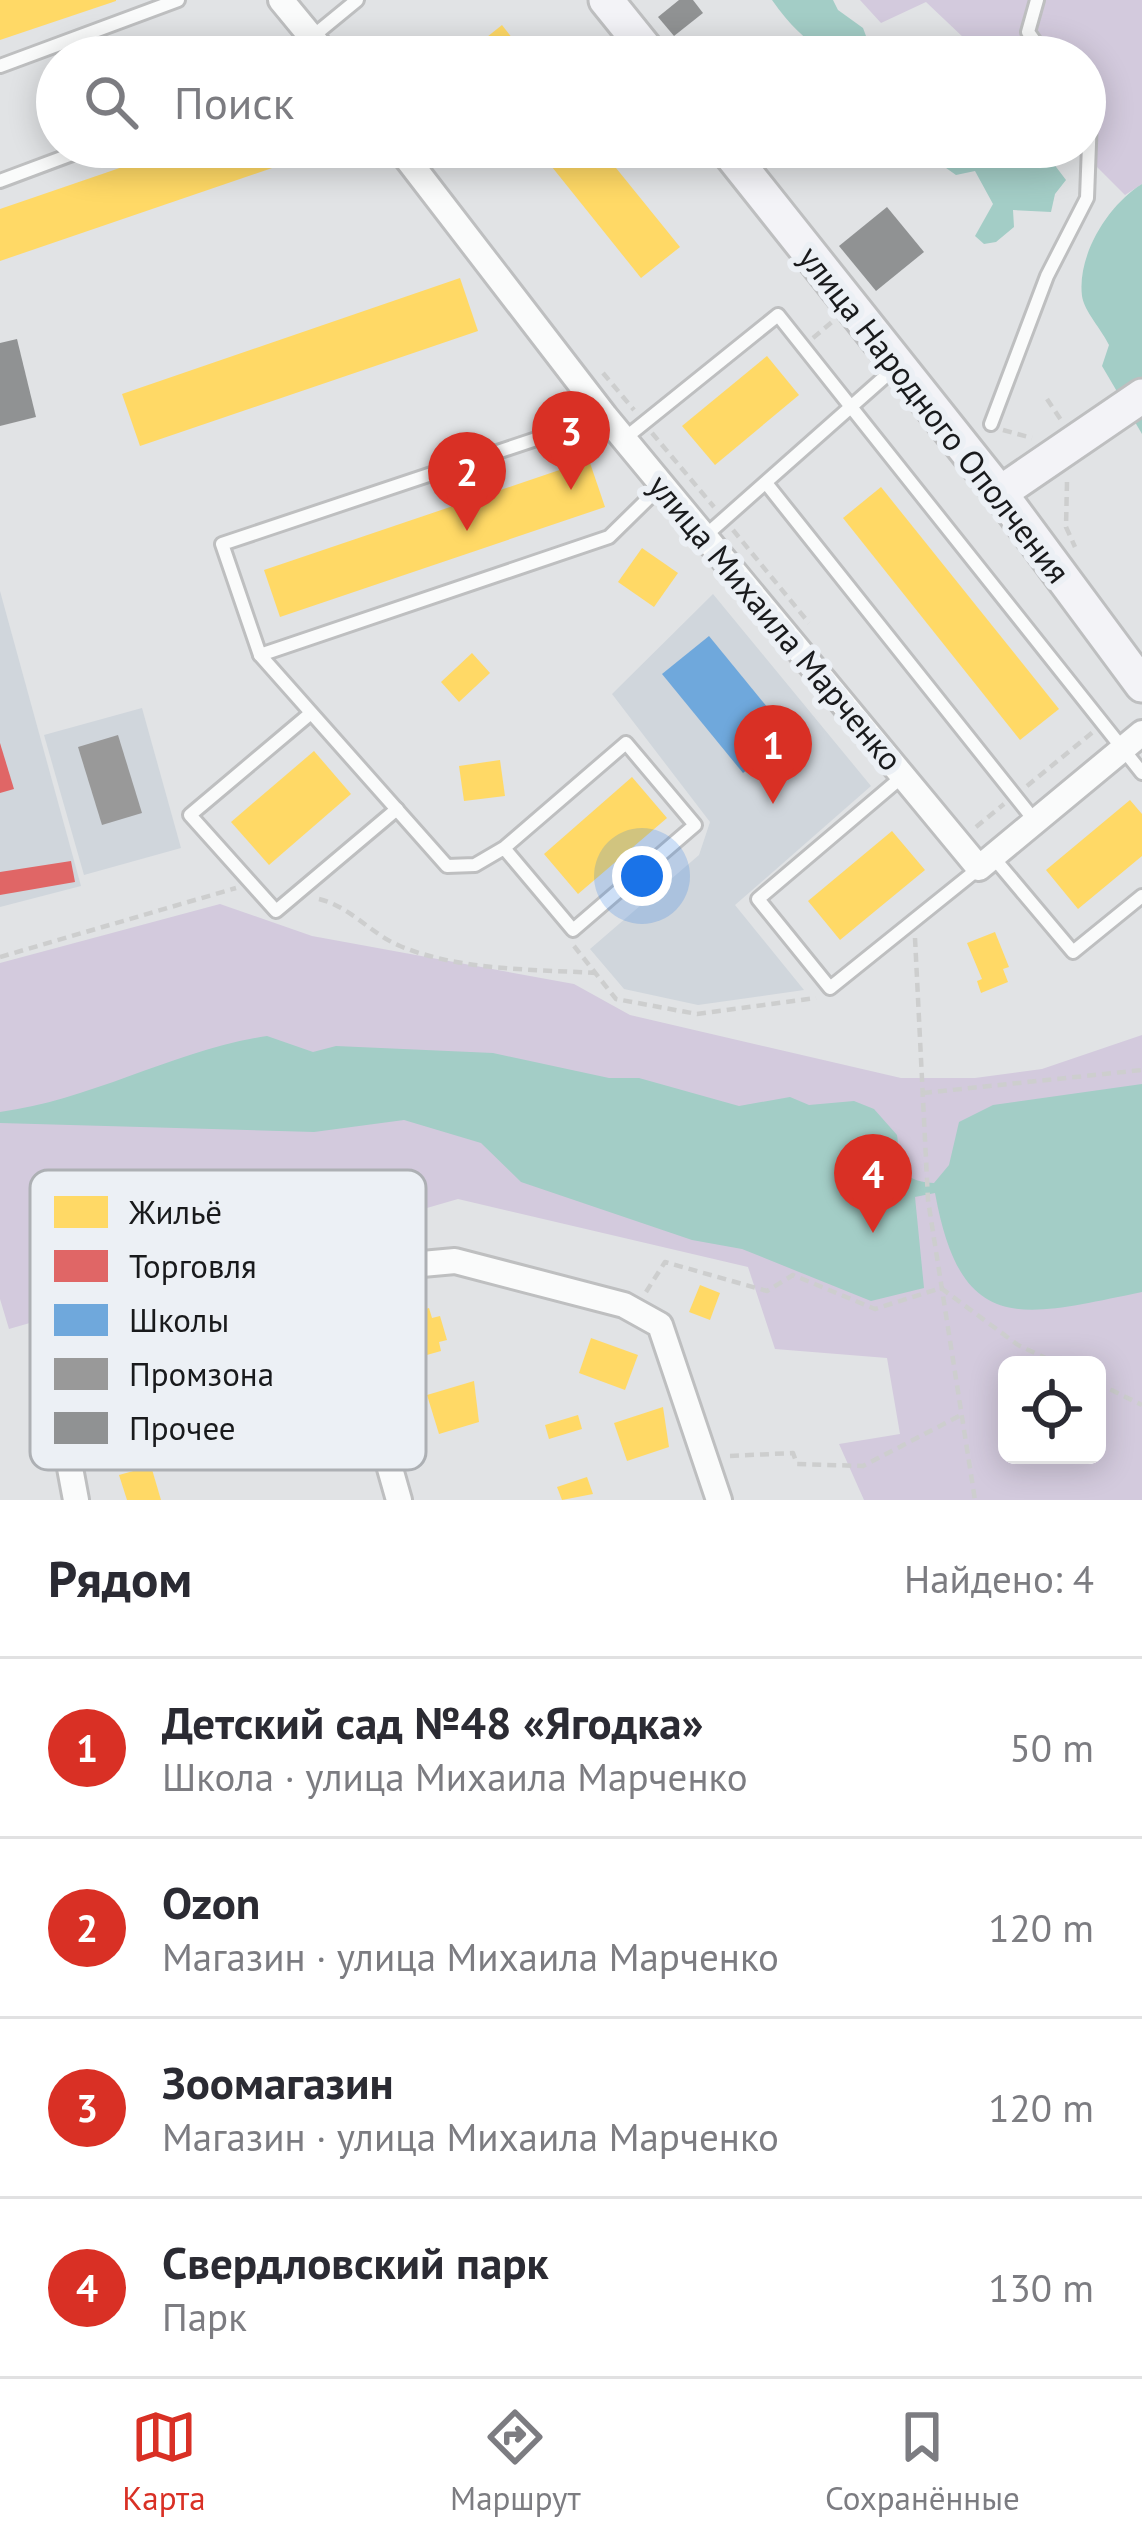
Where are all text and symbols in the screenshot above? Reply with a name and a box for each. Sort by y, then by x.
search box [36,36,1106,168]
icon: search [78,69,144,135]
text: Поиск [174,73,294,131]
street label: улица Народного Ополчения [790,236,1080,592]
pin: 3 [532,391,610,490]
pin: 2 [428,432,506,531]
street label: улица Михаила Марченко [639,465,913,779]
pin: 1 [734,705,812,804]
your location [612,846,672,906]
pin: 4 [834,1134,912,1233]
legend [30,1170,426,1470]
text: Жильё [128,1190,222,1233]
text: Торговля [129,1244,257,1287]
text: Школы [129,1298,229,1341]
text: Промзона [129,1352,274,1395]
map controls [998,1356,1106,1464]
button: locate [998,1356,1106,1464]
text: Прочее [129,1406,236,1449]
text: Рядом [48,1545,192,1611]
text: Найдено: 4 [904,1553,1094,1604]
text: Детский сад №48 «Ягодка» [162,1693,704,1751]
text: 1 [76,1722,98,1773]
text: 50 m [1009,1722,1094,1773]
text: Школа · улица Михаила Марченко [162,1751,748,1802]
text: Ozon [162,1873,260,1931]
text: 2 [76,1902,98,1953]
text: 120 m [988,1902,1094,1953]
text: Магазин · улица Михаила Марченко [162,1931,779,1982]
text: Зоомагазин [162,2053,394,2111]
text: 3 [76,2082,98,2133]
text: 120 m [988,2082,1094,2133]
text: Магазин · улица Михаила Марченко [162,2111,779,2162]
text: Свердловский парк [162,2233,549,2291]
text: 4 [76,2262,98,2313]
text: 130 m [988,2262,1094,2313]
text: Парк [162,2291,247,2342]
tab: Карта [122,2404,206,2519]
tab: Маршрут [450,2404,581,2519]
tab: Сохранённые [825,2404,1020,2519]

